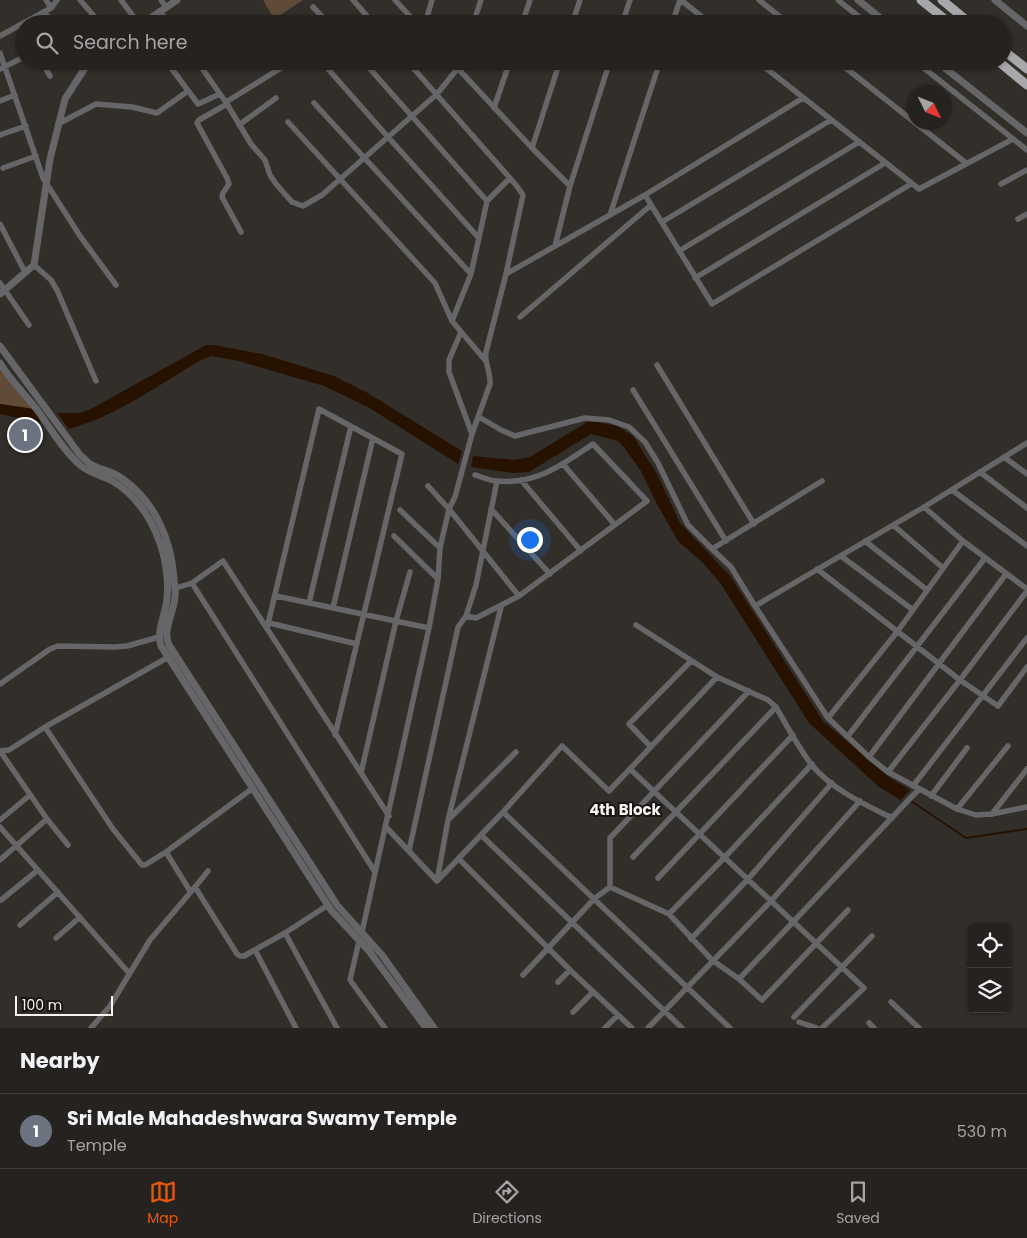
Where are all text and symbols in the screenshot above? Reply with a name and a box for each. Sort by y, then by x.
search box [15,15,1012,70]
icon: search [33,29,61,57]
text: Search here [73,29,187,56]
north arrow [907,85,952,130]
pin: 1 [9,416,41,454]
your location [517,527,543,553]
district label: 4th Block [589,799,662,820]
map controls [967,923,1012,1013]
button: locate [967,923,1012,968]
button: layers [967,968,1012,1013]
scale bar [15,993,112,1016]
text: 100 m [22,995,62,1015]
text: Nearby [20,1046,100,1075]
text: Sri Male Mahadeshwara Swamy Temple [67,1105,457,1132]
text: 1 [33,1120,39,1143]
text: 530 m [957,1120,1007,1143]
text: Temple [67,1134,127,1157]
tab: Map [147,1178,178,1229]
tab: Directions [472,1178,542,1229]
tab: Saved [836,1178,880,1229]

